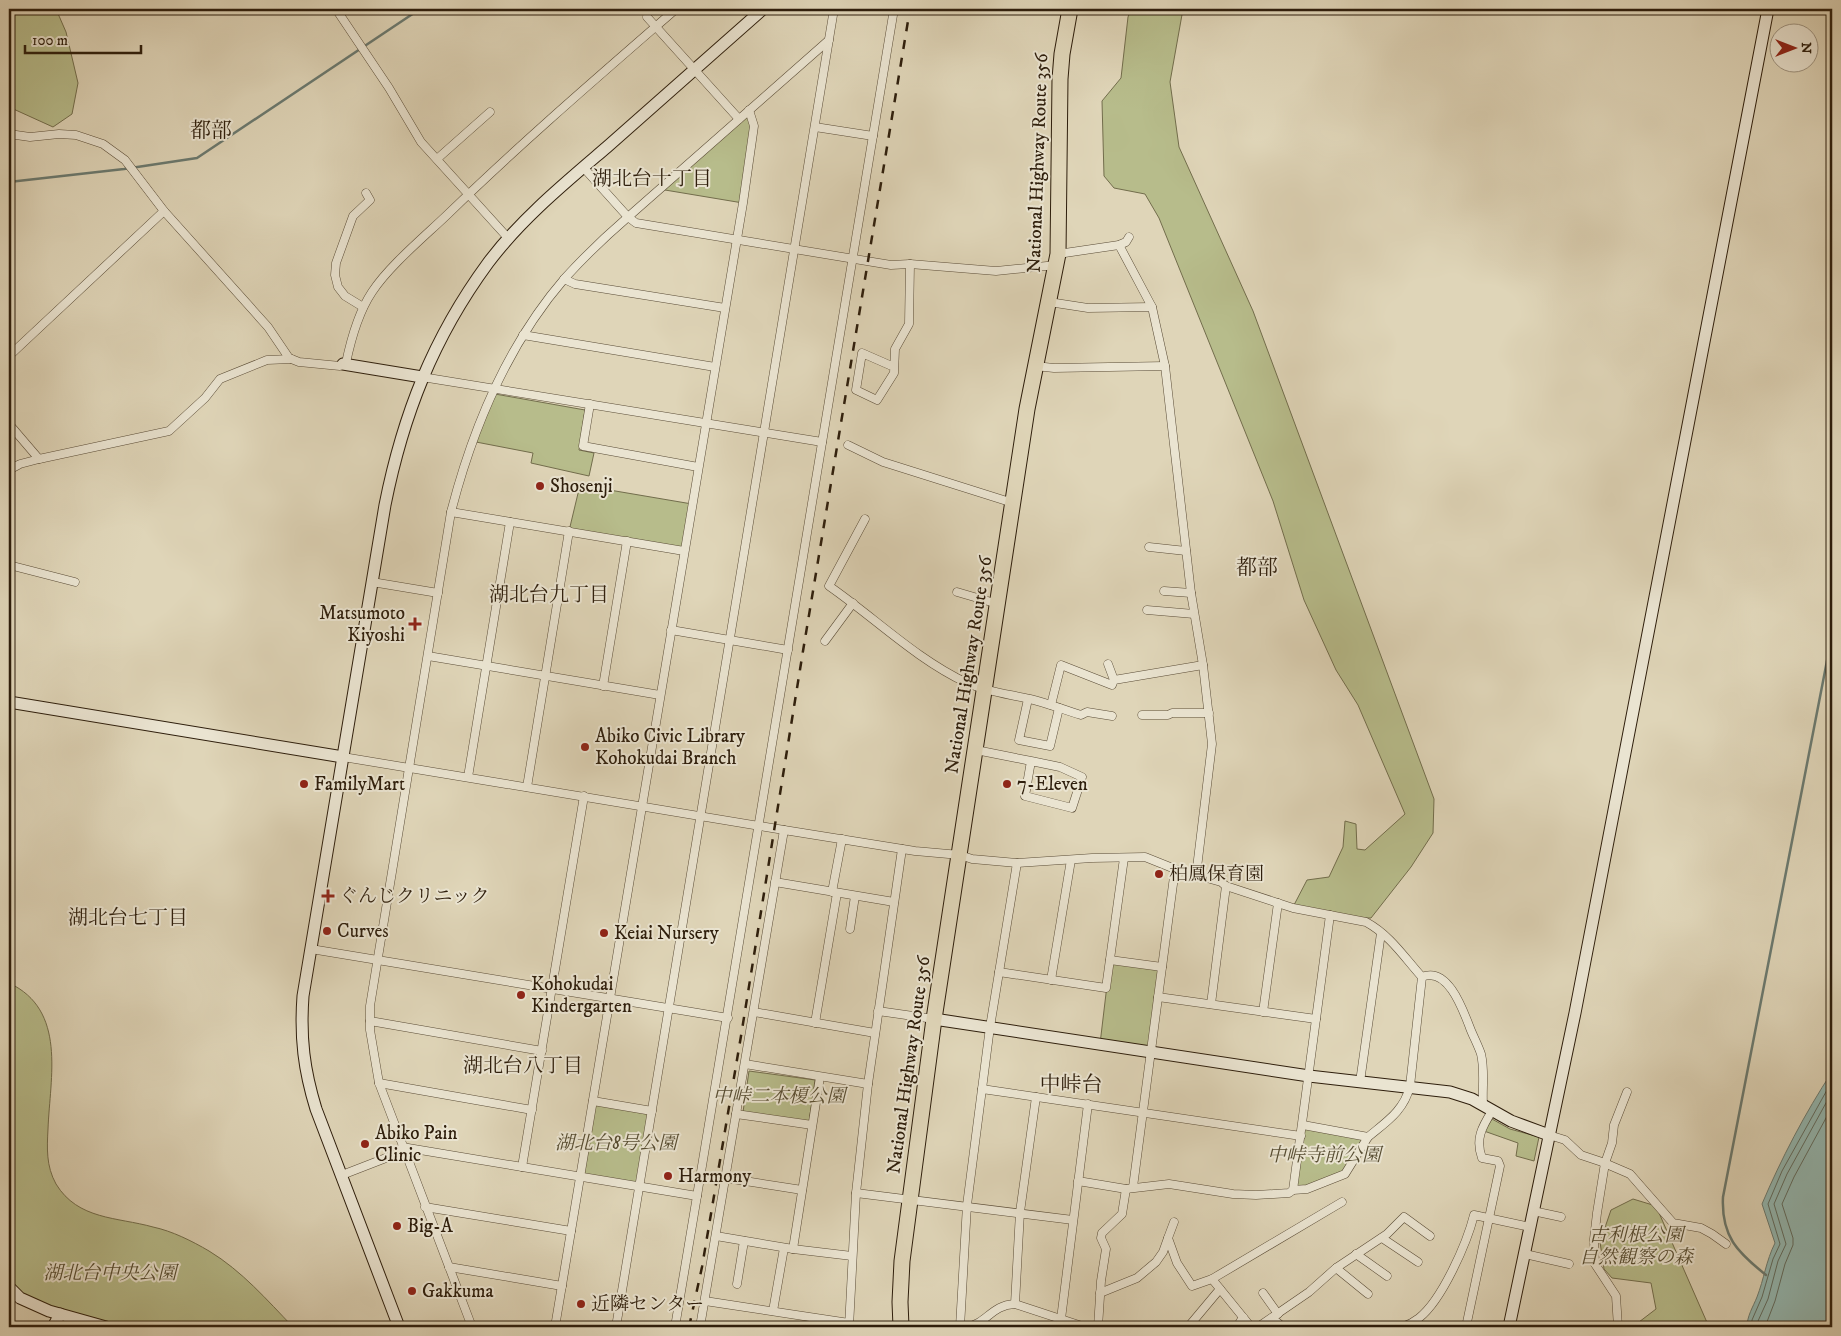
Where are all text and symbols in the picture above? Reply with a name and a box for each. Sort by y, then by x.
scale bar [25,22,141,54]
north arrow [1768,22,1818,72]
text: 100 m [32,31,68,50]
text: N [1797,42,1815,54]
street label: National Highway Route 356 [1023,52,1053,273]
district label: 都部 [190,118,232,144]
district label: 湖北台十丁目 [592,167,712,192]
place label: Shosenji [550,475,613,498]
marker: Shosenji [534,480,546,492]
street label: National Highway Route 356 [940,554,998,775]
district label: 都部 [1236,555,1278,581]
district label: 湖北台九丁目 [489,583,609,608]
place label: Matsumoto Kiyoshi [319,602,405,647]
marker: Matsumoto Kiyoshi [409,618,421,630]
place label: Abiko Civic Library Kohokudai Branch [595,725,746,770]
marker: Abiko Civic Library Kohokudai Branch [579,741,591,753]
place label: FamilyMart [314,773,405,796]
place label: 7-Eleven [1017,773,1088,796]
marker: FamilyMart [298,778,310,790]
marker: 7-Eleven [1001,778,1013,790]
place label: 柏鳳保育園 [1169,863,1264,886]
marker: 柏鳳保育園 [1153,868,1165,880]
place label: ぐんじクリニック [339,885,490,908]
marker: ぐんじクリニック [321,889,335,903]
district label: 湖北台七丁目 [68,906,188,931]
place label: Curves [337,920,389,943]
place label: Keiai Nursery [614,922,720,945]
marker: Curves [321,925,333,937]
marker: Keiai Nursery [598,927,610,939]
street label: National Highway Route 356 [882,953,936,1175]
place label: Kohokudai Kindergarten [531,973,632,1018]
marker: Kohokudai Kindergarten [515,989,527,1001]
district label: 湖北台八丁目 [463,1054,583,1079]
district label: 中峠台 [1040,1072,1103,1098]
park label: 中峠二本榎公園 [712,1085,848,1108]
place label: Abiko Pain Clinic [375,1122,457,1167]
park label: 湖北台8号公園 [555,1132,680,1155]
marker: Abiko Pain Clinic [359,1138,371,1150]
park label: 中峠寺前公園 [1267,1144,1384,1167]
place label: Harmony [678,1165,752,1188]
marker: Harmony [662,1170,674,1182]
place label: Big-A [407,1215,454,1238]
marker: Big-A [391,1220,403,1232]
park label: 古利根公園 自然観察の森 [1579,1224,1695,1269]
park label: 湖北台中央公園 [43,1262,179,1285]
place label: Gakkuma [422,1280,494,1303]
marker: Gakkuma [406,1285,418,1297]
place label: 近隣センター [591,1293,704,1316]
marker: 近隣センター [575,1298,587,1310]

